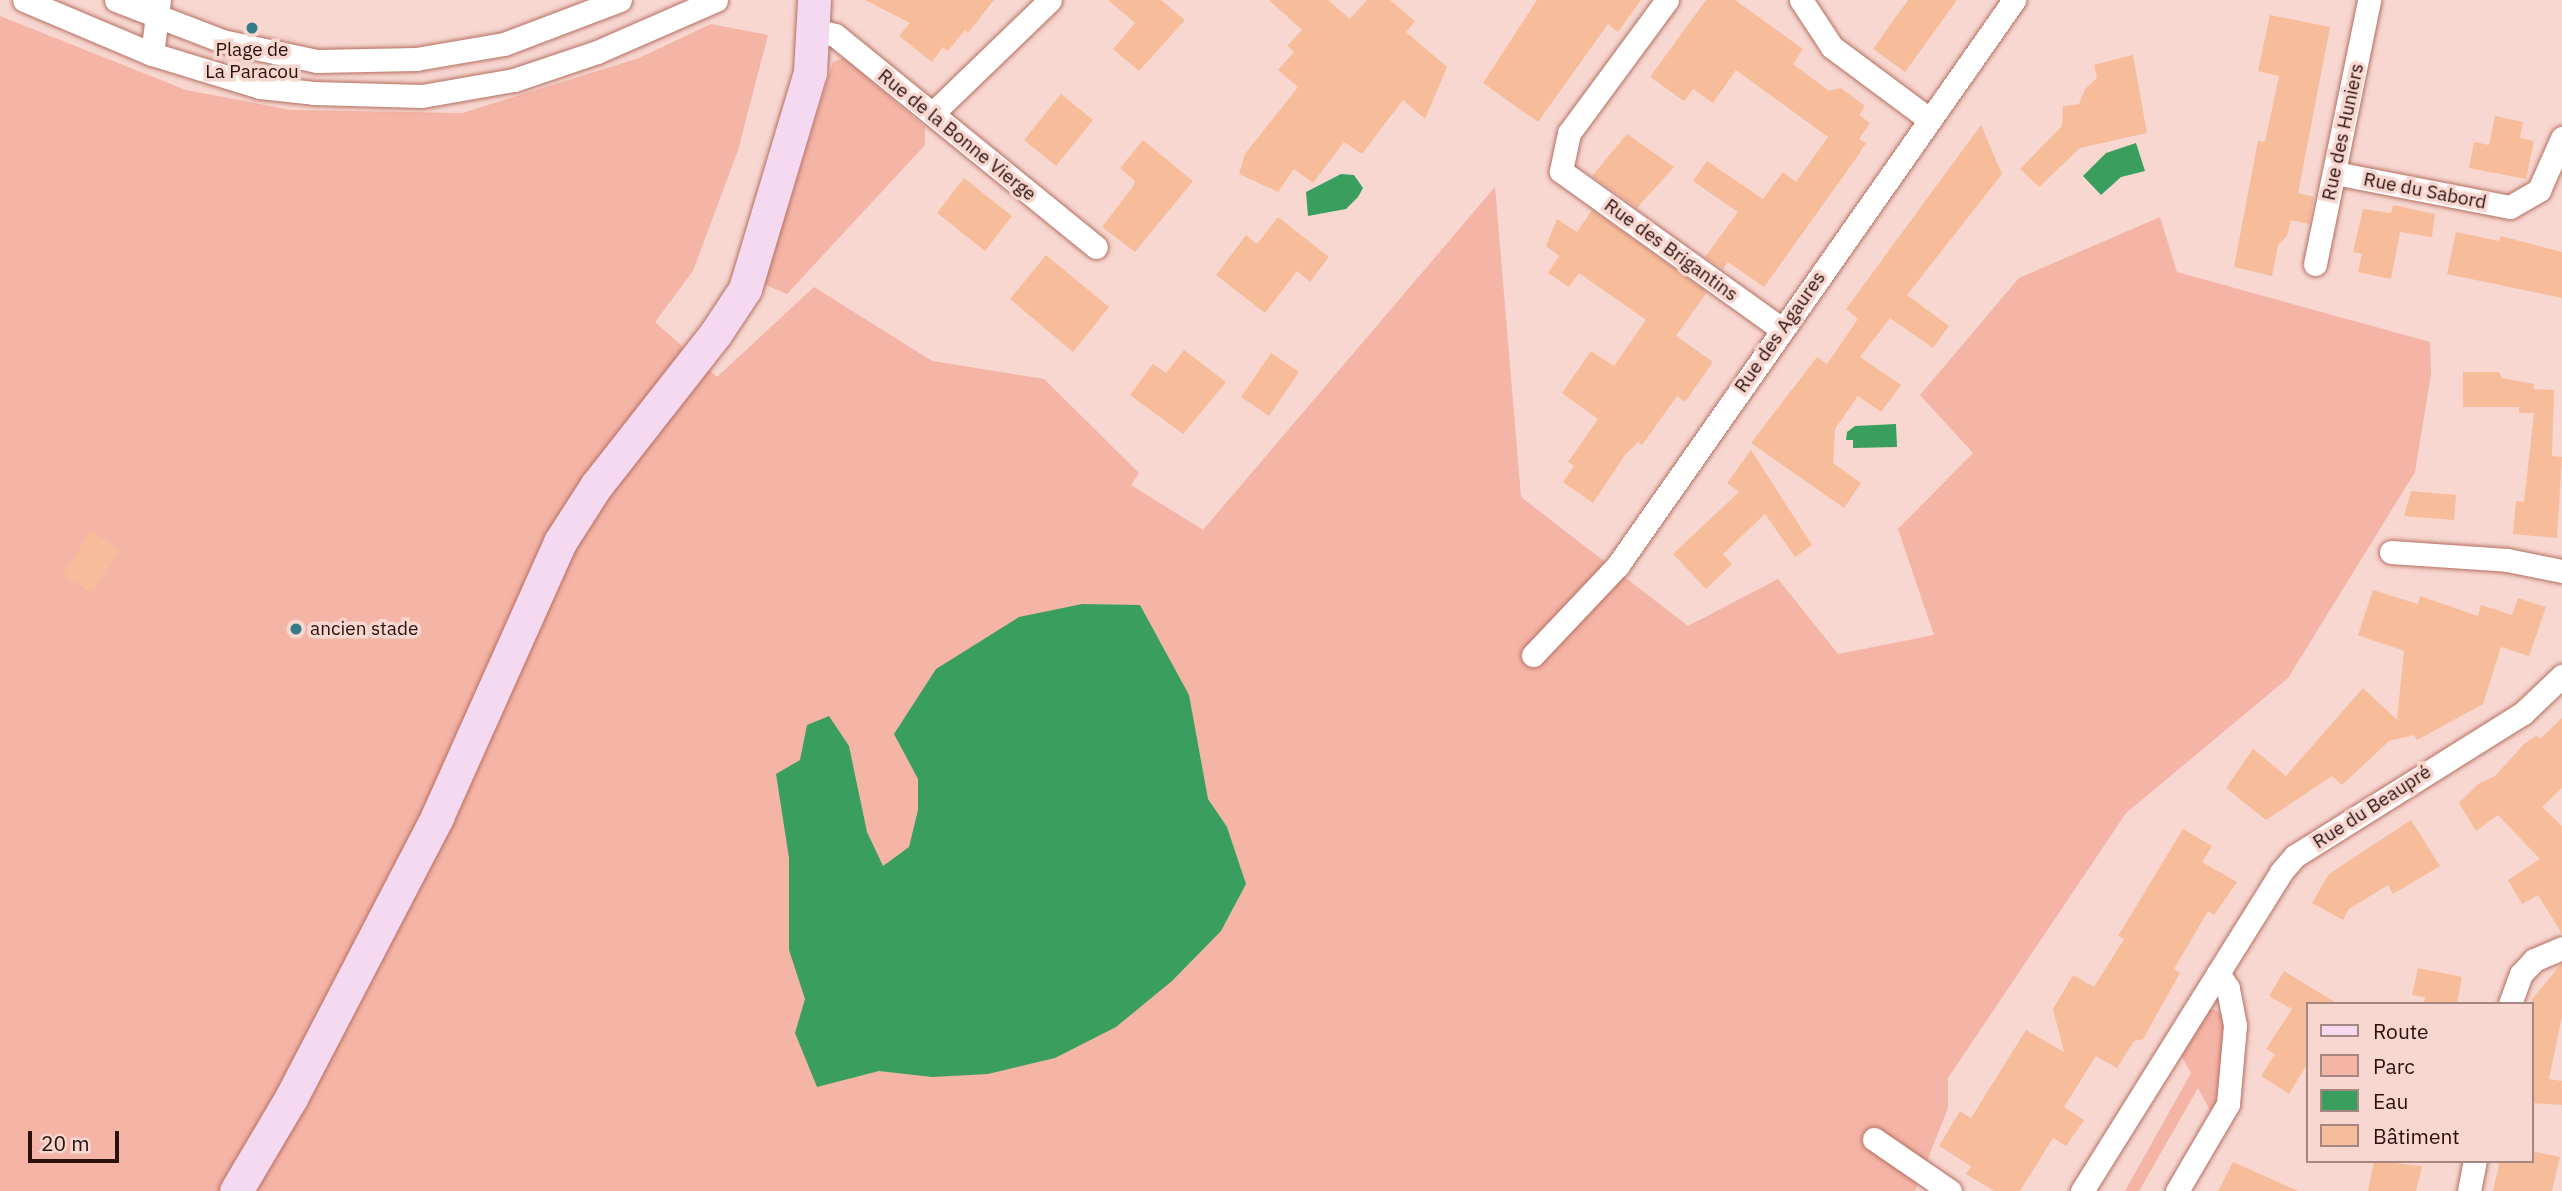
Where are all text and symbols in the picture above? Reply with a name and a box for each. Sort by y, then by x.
marker: Plage de La Paracou [244,20,260,36]
place label: Plage de La Paracou [205,39,299,83]
street label: Rue des Huniers [2317,61,2369,203]
street label: Rue de la Bonne Vierge [873,64,1041,206]
street label: Rue du Sabord [2362,168,2488,214]
street label: Rue des Brigantins [1600,194,1742,306]
street label: Rue des Agaures [1730,267,1830,397]
place label: ancien stade [310,618,418,640]
marker: ancien stade [288,621,304,637]
street label: Rue du Beaupré [2309,760,2435,854]
legend [2306,1002,2534,1163]
text: Route [2373,1017,2429,1045]
text: Parc [2373,1052,2415,1080]
text: Eau [2373,1087,2408,1115]
scale bar [32,1118,122,1162]
text: Bâtiment [2373,1122,2460,1150]
text: 20 m [41,1129,90,1157]

